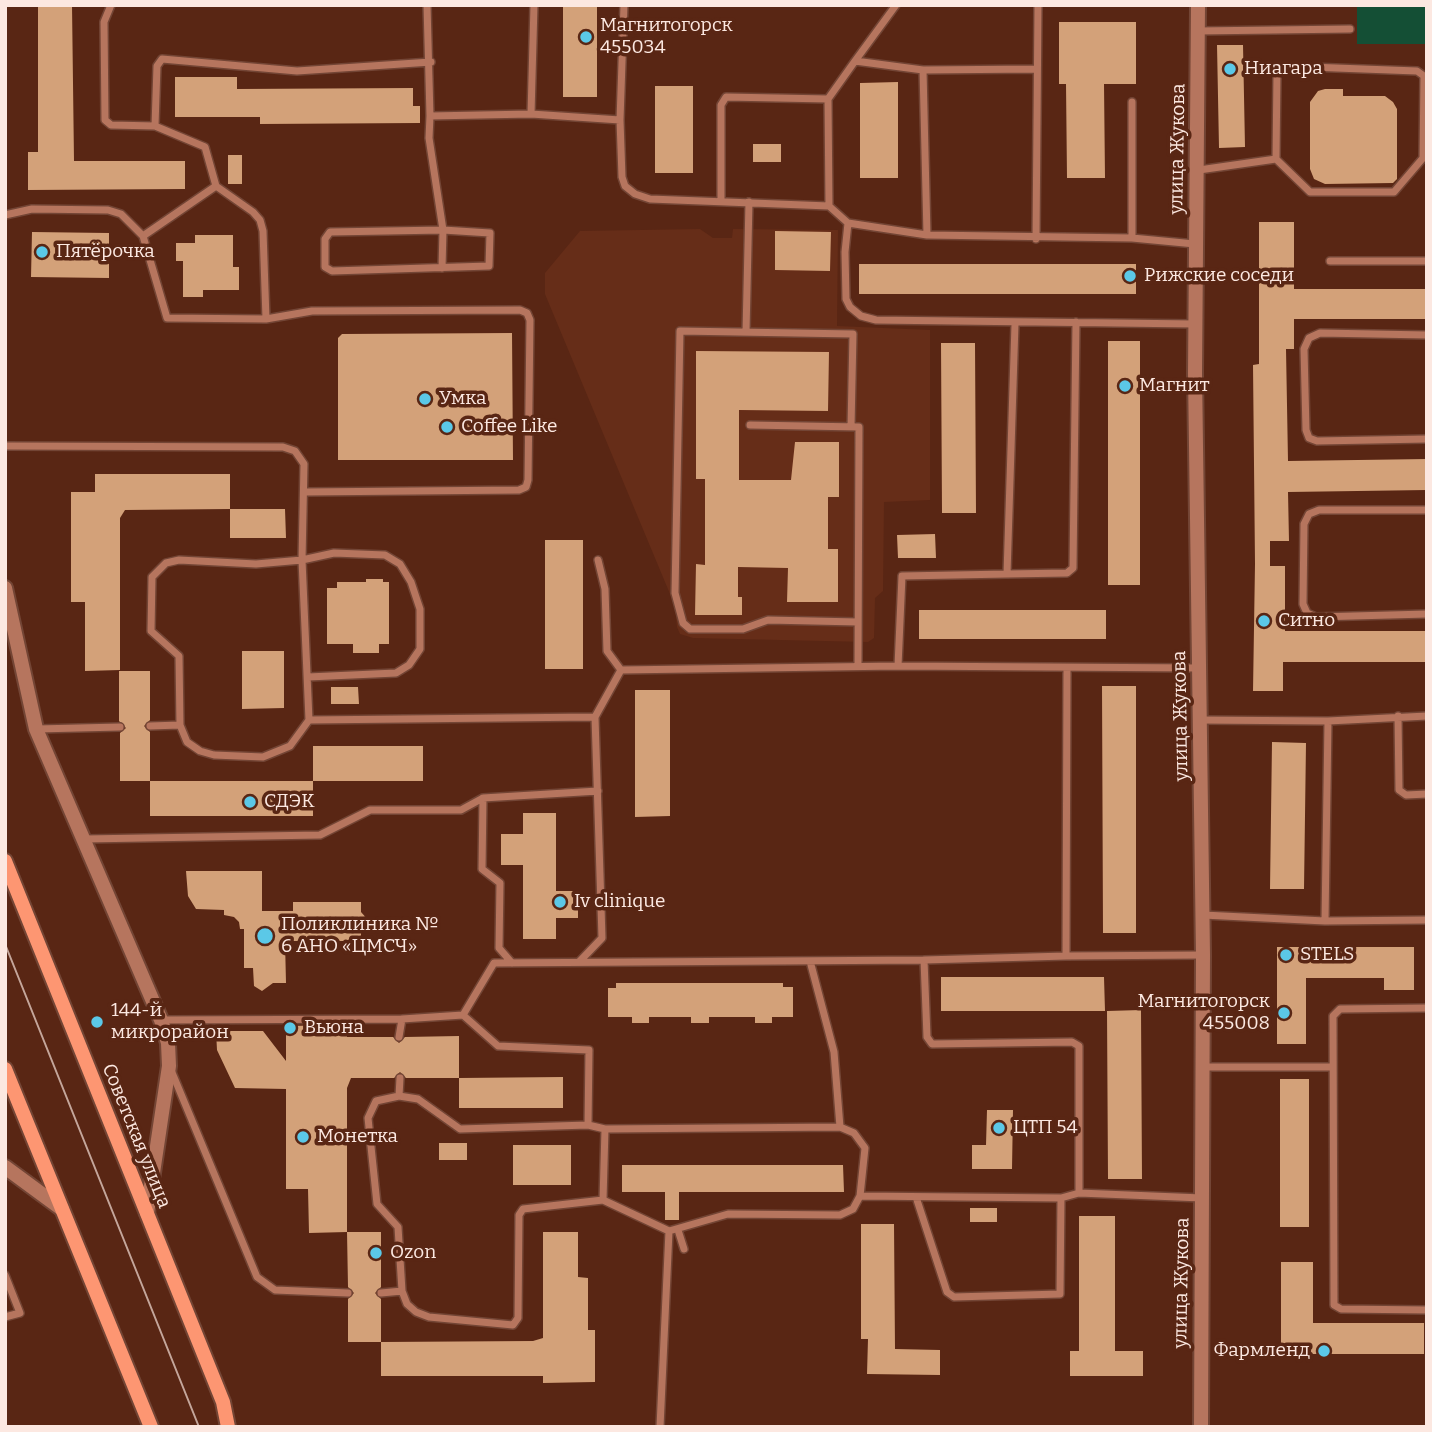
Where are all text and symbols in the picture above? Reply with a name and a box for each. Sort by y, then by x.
place label: Магнитогорск 455034 [600,15,733,59]
marker: Магнитогорск 455034 [578,29,594,45]
place label: Ниагара [1244,58,1323,80]
marker: Ниагара [1222,61,1238,77]
street label: улица Жукова [1165,83,1191,215]
place label: Пятёрочка [56,241,155,263]
marker: Пятёрочка [34,244,50,260]
place label: Рижские соседи [1144,265,1294,287]
marker: Рижские соседи [1122,268,1138,284]
place label: Магнит [1139,375,1210,397]
marker: Магнит [1117,378,1133,394]
place label: Умка [439,388,486,410]
marker: Умка [417,391,433,407]
place label: Coffee Like [461,416,557,438]
marker: Coffee Like [439,419,455,435]
place label: Ситно [1278,610,1335,632]
marker: Ситно [1256,613,1272,629]
street label: улица Жукова [1168,650,1194,782]
place label: СДЭК [264,791,315,813]
marker: СДЭК [242,794,258,810]
place label: Iv clinique [574,891,665,913]
marker: Iv clinique [552,894,568,910]
place label: Поликлиника № 6 АНО «ЦМСЧ» [281,914,439,958]
marker: Поликлиника № 6 АНО «ЦМСЧ» [255,926,275,946]
place label: STELS [1300,944,1354,966]
marker: STELS [1278,947,1294,963]
place label: Магнитогорск 455008 [1137,991,1270,1035]
place label: 144-й микрорайон [111,1000,229,1044]
marker: Магнитогорск 455008 [1276,1005,1292,1021]
marker: 144-й микрорайон [89,1014,105,1030]
place label: Вьюна [304,1017,364,1039]
marker: Вьюна [282,1020,298,1036]
street label: Советская улица [97,1060,175,1212]
place label: ЦТП 54 [1013,1117,1078,1139]
marker: ЦТП 54 [991,1120,1007,1136]
place label: Монетка [317,1126,398,1148]
marker: Монетка [295,1129,311,1145]
street label: улица Жукова [1169,1217,1195,1349]
place label: Ozon [390,1242,436,1264]
marker: Ozon [368,1245,384,1261]
place label: Фармленд [1213,1340,1310,1362]
marker: Фармленд [1316,1343,1332,1359]

